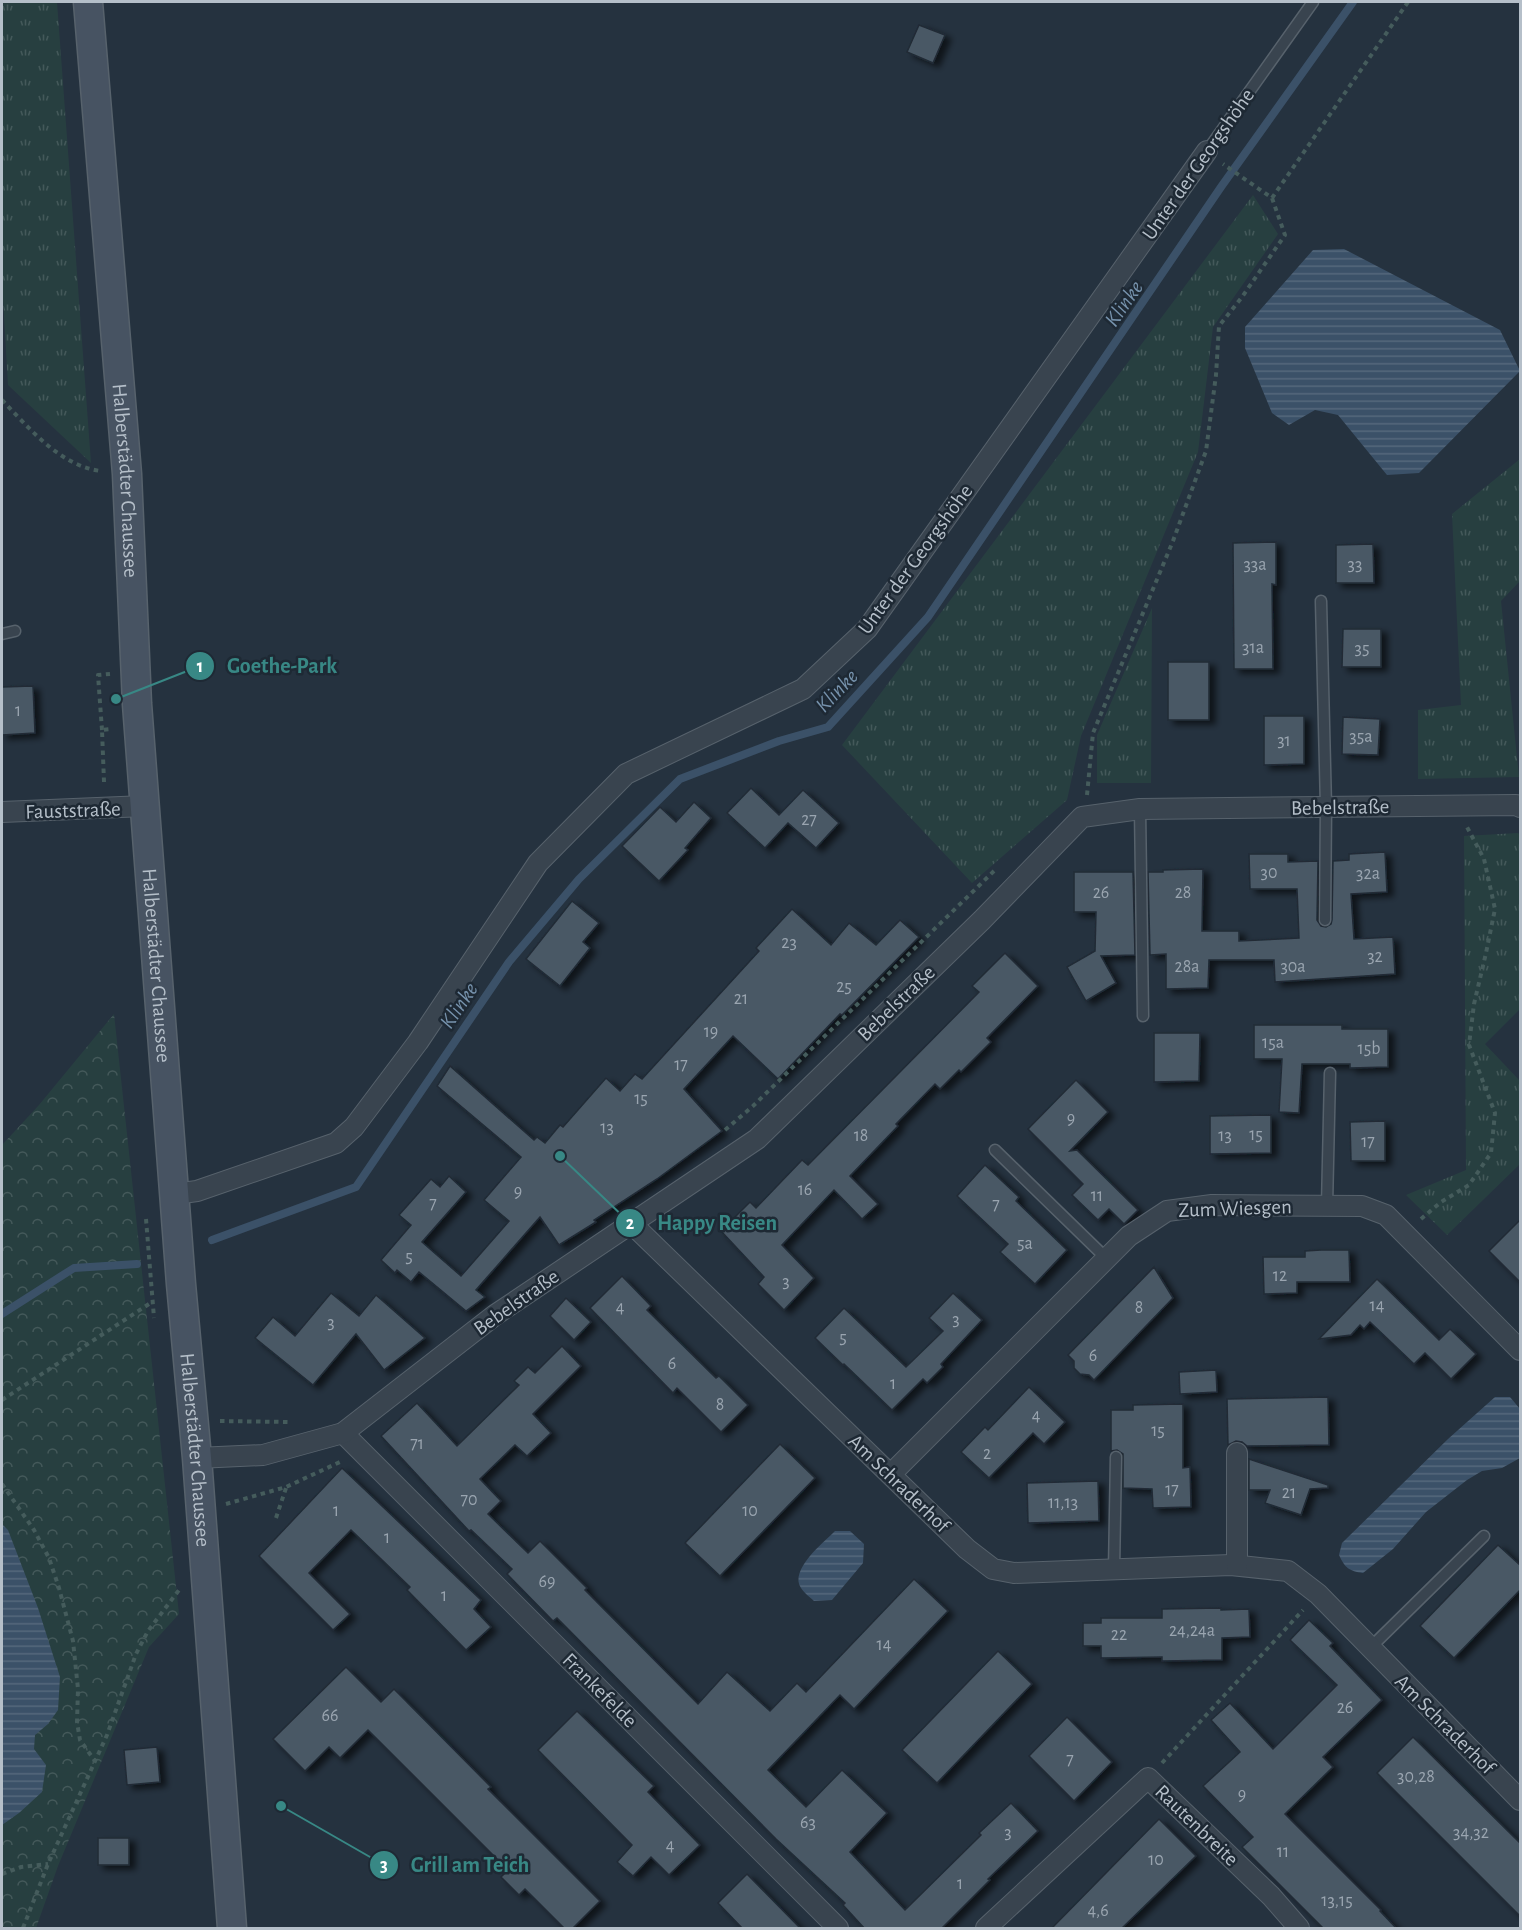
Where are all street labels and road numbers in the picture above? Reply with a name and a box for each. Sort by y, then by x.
street label: Unter der Georgshöhe [1138,85,1258,244]
street label: Halberstädter Chaussee [109,383,141,578]
street label: Unter der Georgshöhe [854,481,977,638]
street label: Bebelstraße [1291,796,1389,819]
street label: Fauststraße [25,798,121,823]
street label: Halberstädter Chaussee [138,868,174,1063]
street label: Bebelstraße [854,962,939,1045]
street label: Zum Wiesgen [1178,1196,1292,1221]
street label: Bebelstraße [470,1266,563,1339]
street label: Halberstädter Chaussee [176,1352,214,1548]
street label: Am Schraderhof [844,1430,954,1538]
street label: Frankefelde [558,1649,641,1732]
street label: Am Schraderhof [1391,1671,1500,1779]
street label: Rautenbreite [1151,1781,1242,1870]

